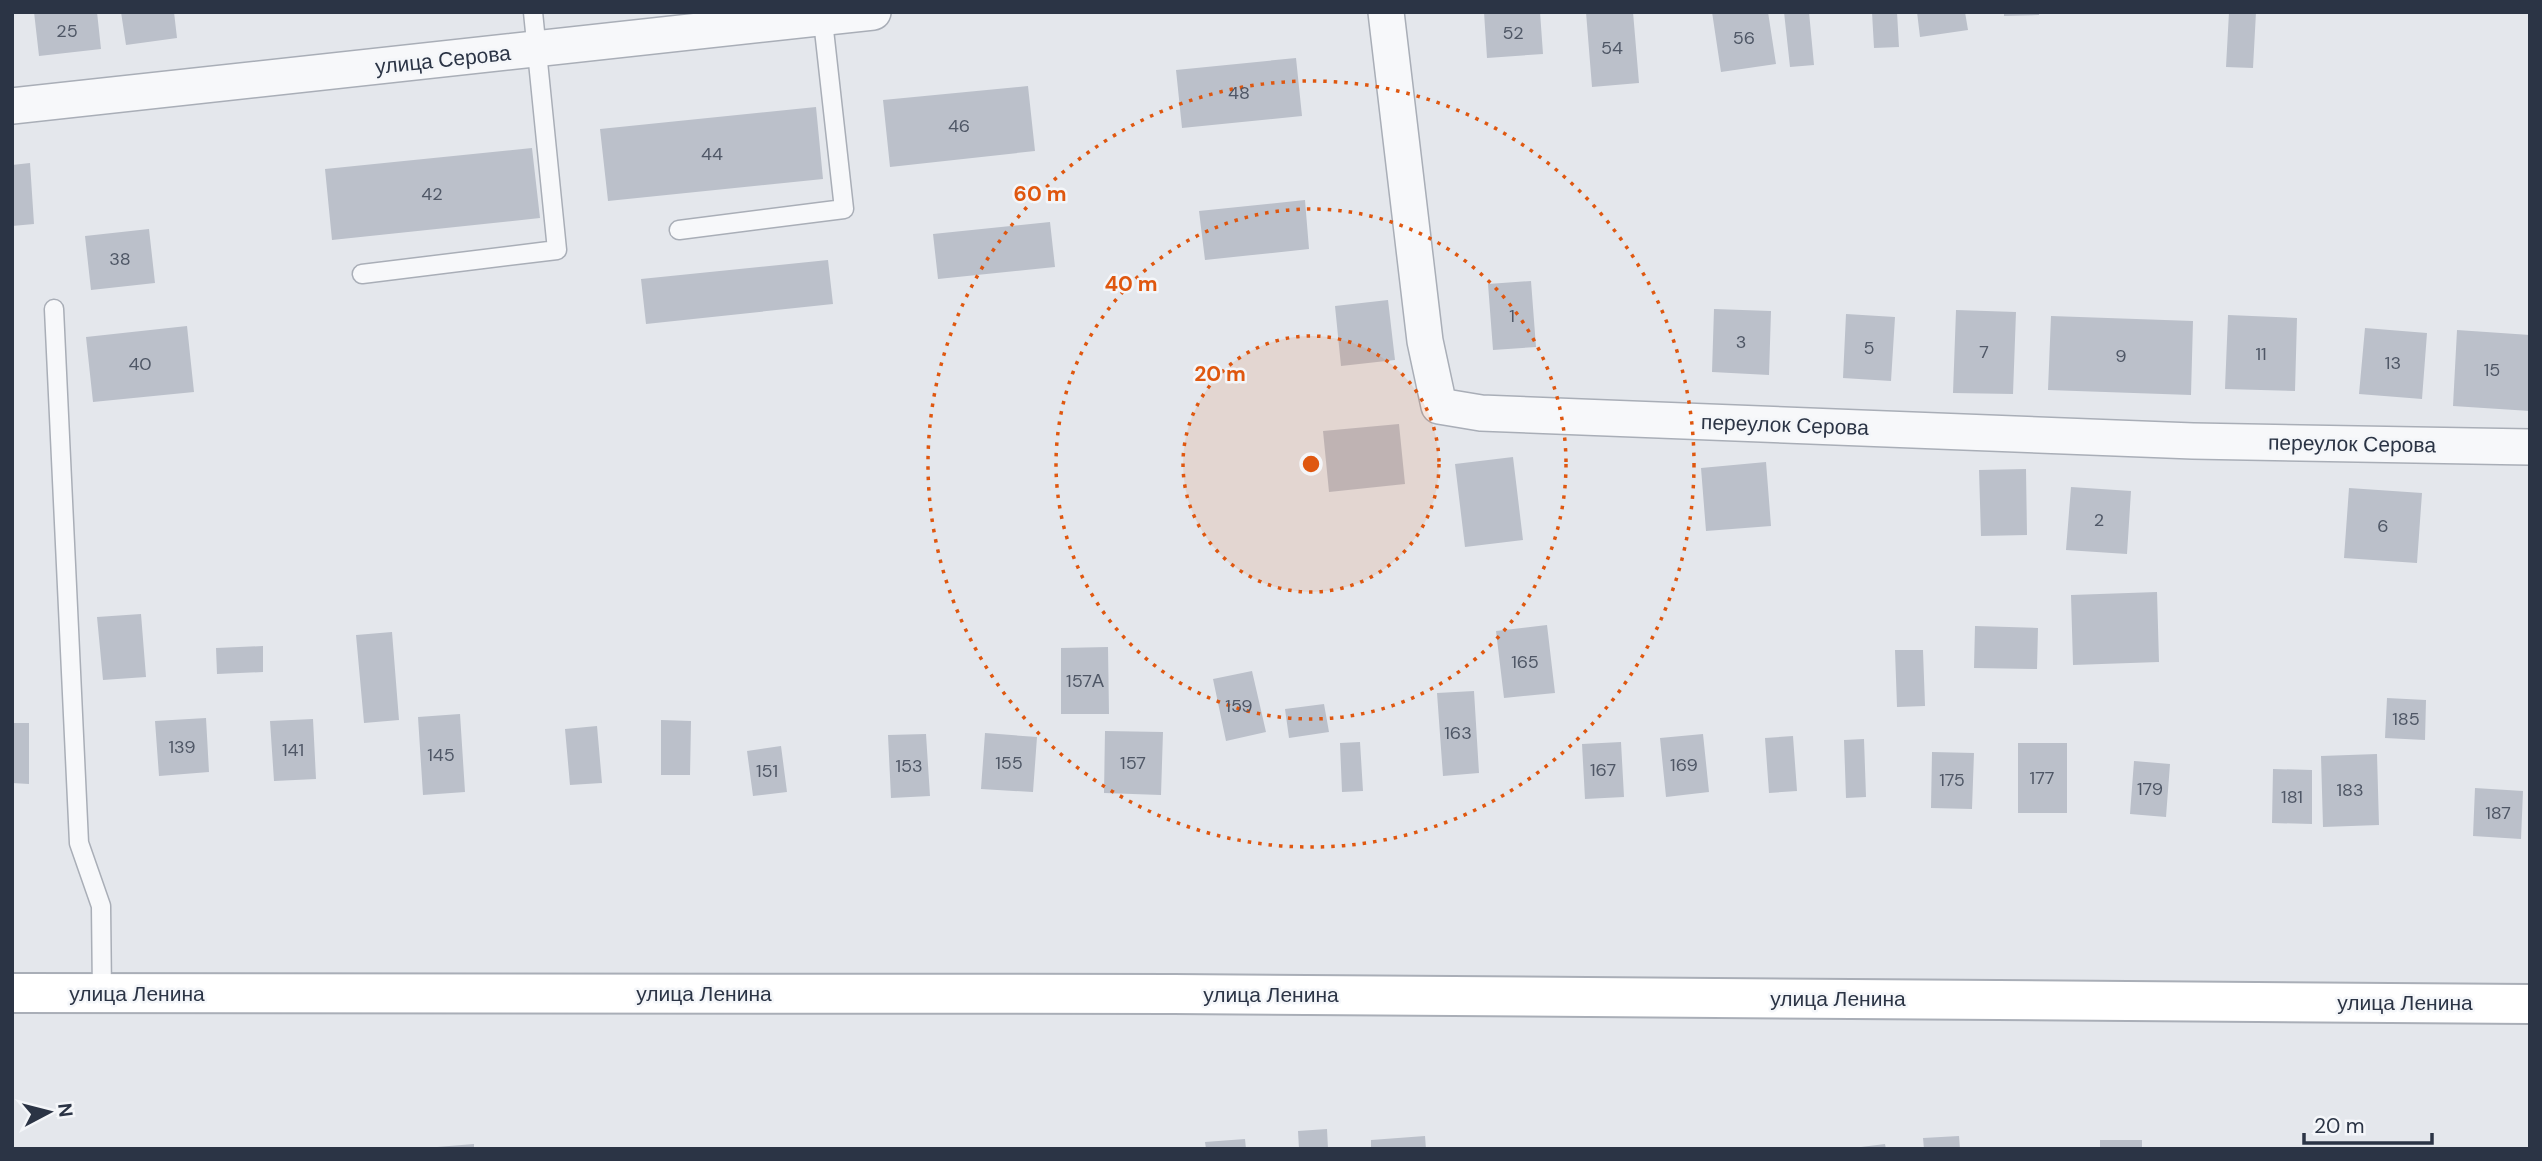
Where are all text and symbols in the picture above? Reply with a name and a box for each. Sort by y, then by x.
house number: 25 [56,19,78,43]
house number: 52 [1502,21,1524,45]
house number: 56 [1733,26,1755,50]
house number: 54 [1601,36,1623,60]
street label: улица Серова [374,39,512,81]
house number: 48 [1228,81,1250,105]
house number: 46 [948,114,970,138]
house number: 44 [701,142,723,166]
text: 60 m [1014,180,1066,208]
house number: 42 [421,182,443,206]
house number: 38 [109,247,131,271]
text: 40 m [1104,270,1158,298]
house number: 1 [1509,304,1515,328]
house number: 3 [1736,330,1746,354]
house number: 5 [1864,336,1874,360]
house number: 7 [1979,340,1989,364]
house number: 11 [2255,342,2267,366]
house number: 9 [2115,344,2127,368]
house number: 13 [2385,351,2401,375]
house number: 40 [128,352,152,376]
house number: 15 [2484,358,2500,382]
text: 20 m [1194,360,1246,388]
street label: переулок Серова [1701,408,1870,442]
street label: переулок Серова [2268,429,2437,459]
centre of rings [1299,452,1323,476]
house number: 2 [2094,508,2104,532]
house number: 6 [2377,514,2389,538]
house number: 165 [1511,650,1539,674]
house number: 157А [1066,669,1104,693]
house number: 159 [1225,694,1253,718]
house number: 185 [2392,707,2420,731]
house number: 163 [1444,721,1472,745]
house number: 139 [168,735,196,759]
house number: 141 [282,738,304,762]
house number: 145 [427,743,455,767]
house number: 155 [995,751,1023,775]
house number: 157 [1120,751,1146,775]
house number: 169 [1670,753,1698,777]
house number: 153 [895,754,923,778]
house number: 167 [1590,758,1616,782]
house number: 151 [756,759,778,783]
house number: 177 [2030,766,2054,790]
house number: 175 [1939,768,1965,792]
house number: 179 [2137,777,2163,801]
house number: 183 [2336,778,2364,802]
house number: 181 [2281,785,2303,809]
house number: 187 [2485,801,2511,825]
street label: улица Ленина [69,980,205,1008]
street label: улица Ленина [636,980,772,1008]
street label: улица Ленина [1203,981,1339,1009]
street label: улица Ленина [1770,985,1906,1013]
street label: улица Ленина [2337,989,2473,1017]
north arrow [14,1077,84,1147]
text: N [52,1102,79,1118]
scale bar [2304,1102,2432,1146]
text: 20 m [2314,1112,2365,1140]

